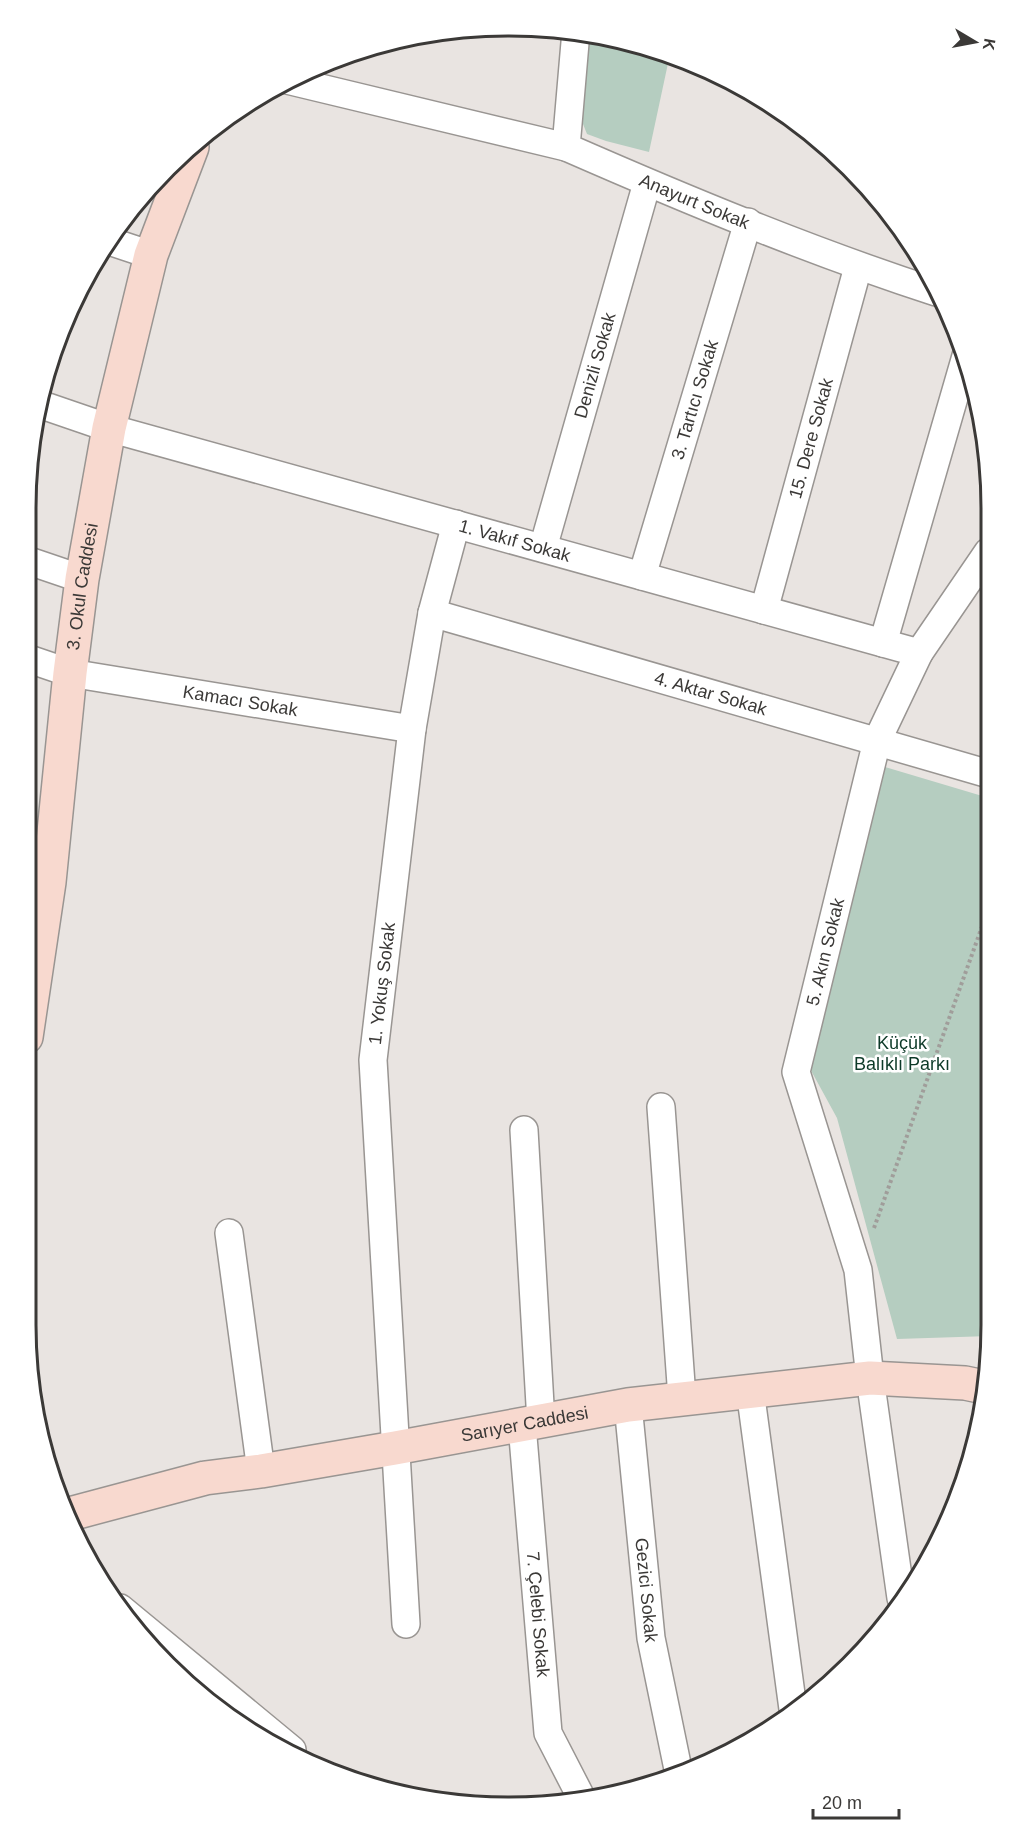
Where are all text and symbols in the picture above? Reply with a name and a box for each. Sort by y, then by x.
north arrow [945,12,1005,72]
text: K [980,37,999,52]
street label: Anayurt Sokak [636,170,753,233]
street label: Denizli Sokak [571,309,620,420]
street label: 3. Tartıcı Sokak [667,337,722,462]
street label: 15. Dere Sokak [785,375,837,501]
street label: 1. Vakıf Sokak [457,516,574,566]
street label: 3. Okul Caddesi [63,522,102,651]
street label: 4. Aktar Sokak [652,668,770,720]
street label: Kamacı Sokak [181,682,300,720]
street label: 5. Akın Sokak [803,895,848,1008]
street label: 1. Yokuş Sokak [365,920,399,1046]
park label: Küçük Balıklı Parkı [854,1033,950,1074]
street label: Sarıyer Caddesi [459,1403,590,1446]
street label: Gezici Sokak [631,1537,661,1644]
street label: 7. Çelebi Sokak [523,1551,553,1679]
scale bar [813,1782,898,1820]
text: 20 m [822,1793,862,1813]

